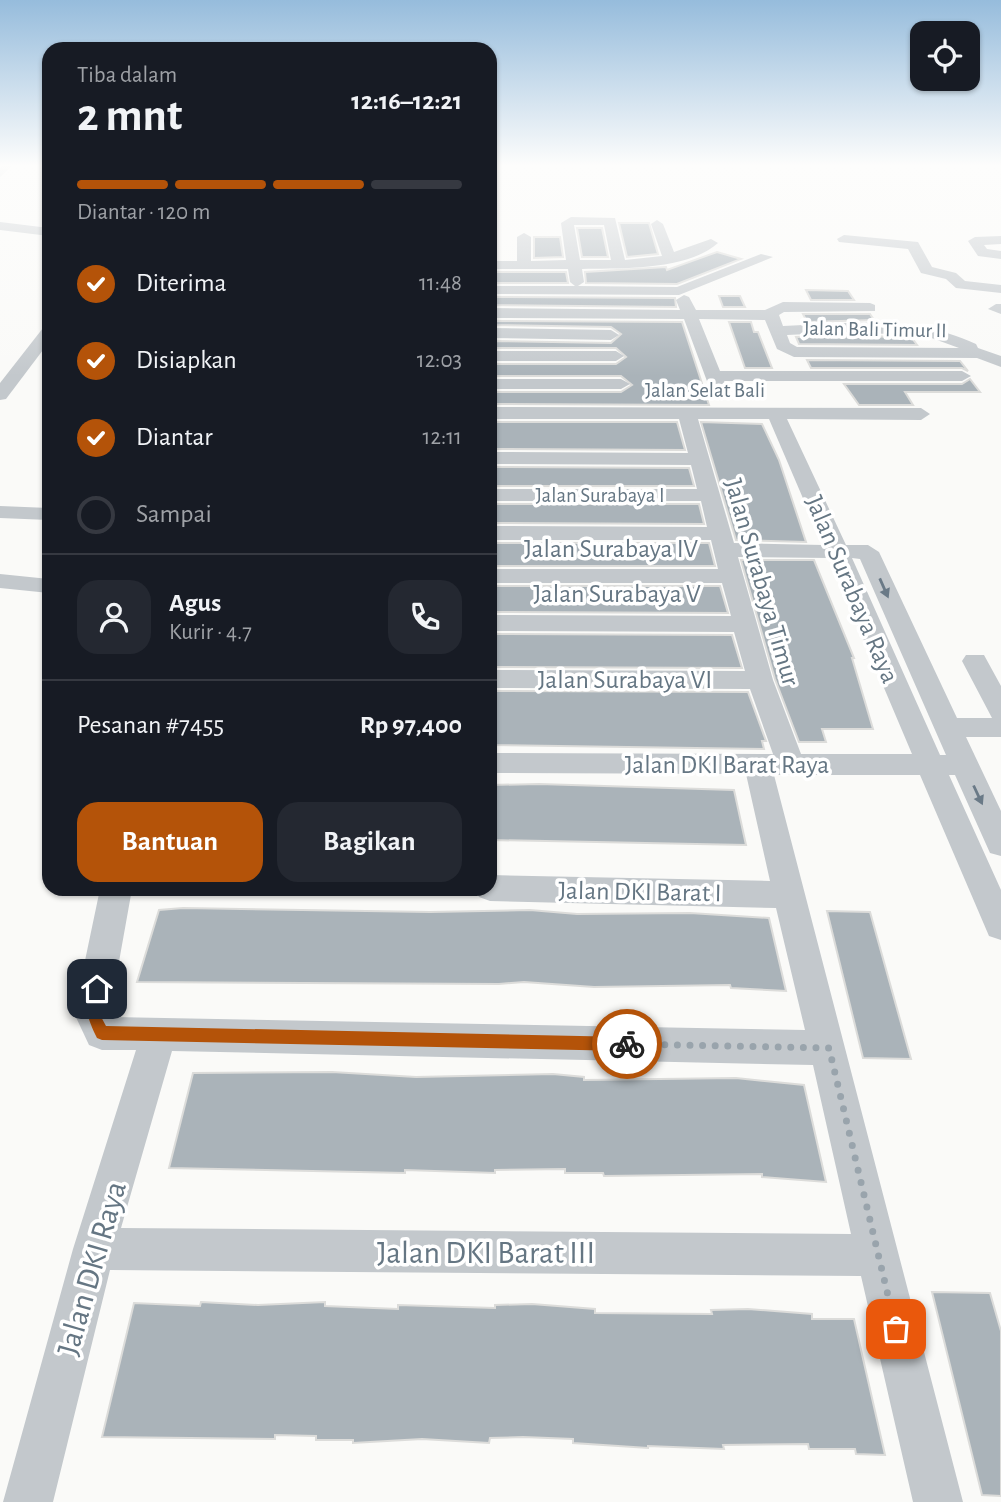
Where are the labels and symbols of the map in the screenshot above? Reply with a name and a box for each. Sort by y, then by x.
street label: Jalan Bali Timur II [803,318,947,341]
street label: Jalan Selat Bali [645,380,765,401]
street label: Jalan Surabaya Timur [720,476,804,689]
street label: Jalan Surabaya I [535,485,665,506]
street label: Jalan Surabaya Raya [801,492,903,687]
street label: Jalan Surabaya IV [524,536,698,562]
one-way arrow [879,577,890,598]
street label: Jalan Surabaya V [533,581,701,607]
street label: Jalan Surabaya VI [538,667,712,693]
street label: Jalan DKI Barat Raya [625,752,829,778]
one-way arrow [972,785,984,805]
street label: Jalan DKI Barat I [558,878,722,906]
pin [67,959,127,1019]
courier [592,1009,662,1079]
street label: Jalan DKI Raya [52,1178,132,1359]
street label: Jalan DKI Barat III [377,1237,595,1269]
pin [866,1299,926,1359]

